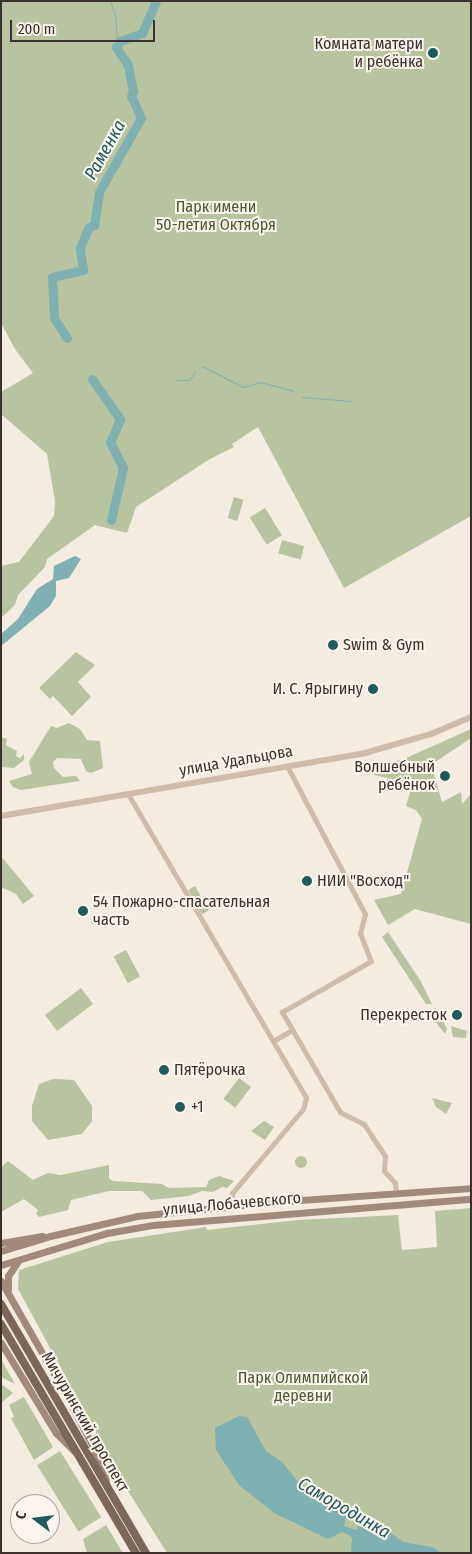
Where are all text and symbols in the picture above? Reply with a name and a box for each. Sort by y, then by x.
scale bar [12,10,158,42]
text: 200 m [18,20,55,38]
place label: Комната матери и ребёнка [315,34,423,72]
marker: Комната матери и ребёнка [427,47,439,59]
water label: Раменка [80,116,130,184]
park label: Парк имени 50-летия Октября [156,197,276,235]
place label: Swim & Gym [343,635,425,655]
marker: Swim & Gym [327,639,339,651]
place label: И. С. Ярыгину [272,679,363,699]
marker: И. С. Ярыгину [367,683,379,695]
street label: улица Удальцова [178,742,294,780]
place label: Волшебный ребёнок [354,757,435,795]
marker: Волшебный ребёнок [439,770,451,782]
place label: НИИ "Восход" [317,871,409,891]
marker: НИИ "Восход" [301,875,313,887]
place label: 54 Пожарно-спасательная часть [93,892,270,930]
marker: 54 Пожарно-спасательная часть [77,905,89,917]
place label: Перекресток [360,1005,447,1025]
marker: Перекресток [451,1009,463,1021]
place label: Пятёрочка [174,1060,246,1080]
marker: Пятёрочка [158,1064,170,1076]
place label: +1 [191,1097,203,1117]
marker: +1 [173,1100,187,1114]
street label: улица Лобачевского [162,1188,302,1220]
street label: Мичуринский проспект [37,1349,133,1495]
park label: Парк Олимпийской деревни [238,1368,368,1406]
water label: Самородинка [294,1473,394,1543]
north arrow [10,1494,60,1544]
text: С [12,1510,30,1521]

